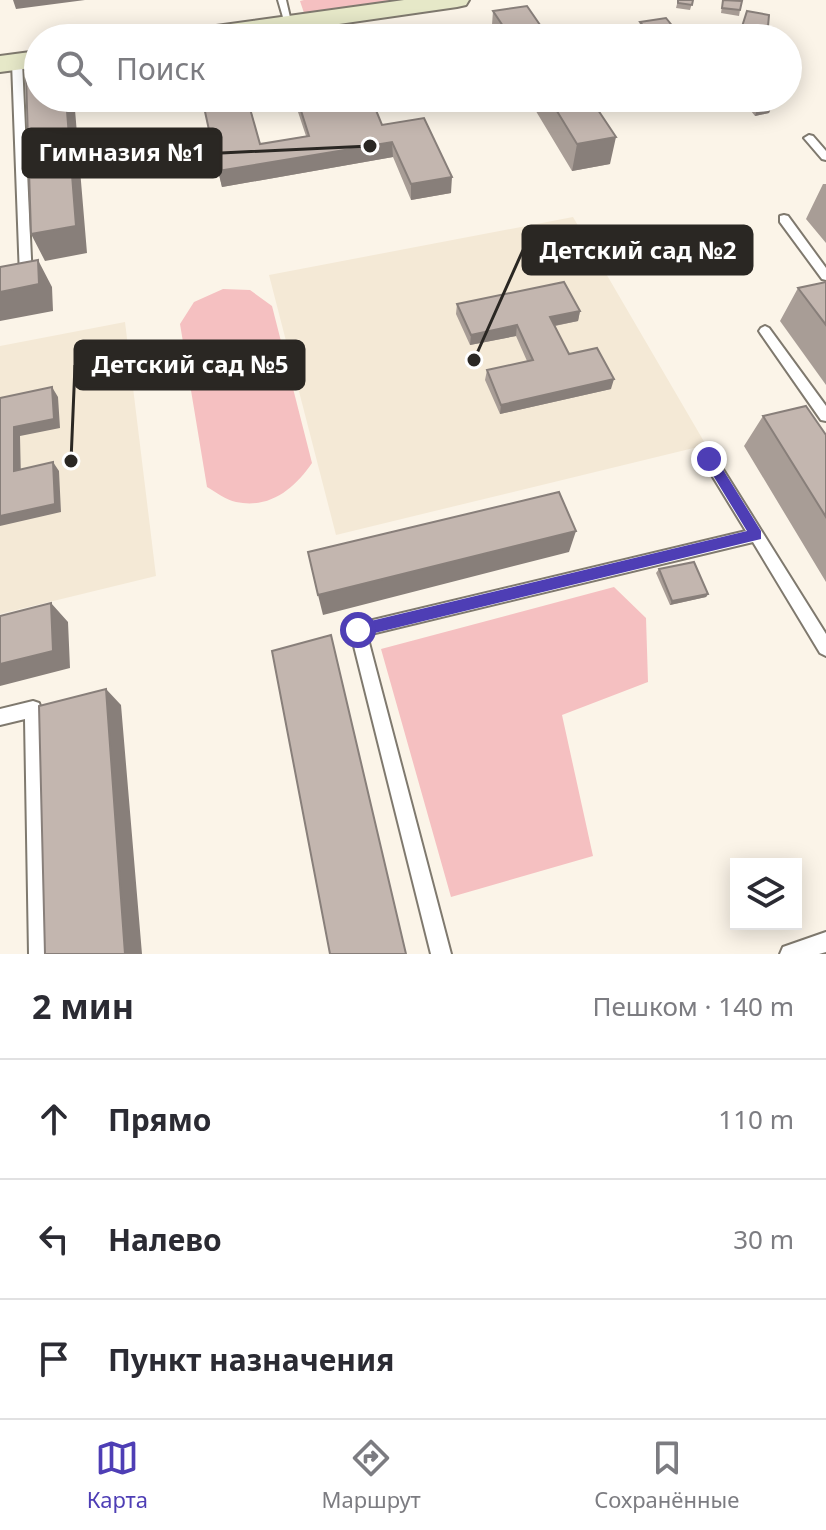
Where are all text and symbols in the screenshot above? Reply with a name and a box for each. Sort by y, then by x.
search box [24,24,802,112]
icon: search [52,46,96,90]
text: Поиск [116,48,205,89]
callout: Гимназия №1 [23,129,221,177]
text: Гимназия №1 [39,135,205,168]
callout: Детский сад №2 [523,226,752,274]
text: Детский сад №2 [539,233,737,266]
callout: Детский сад №5 [75,341,304,389]
text: Детский сад №5 [91,347,289,380]
route end [691,441,727,477]
route start [340,612,376,648]
map controls [730,858,802,930]
button: layers [730,858,802,930]
text: 2 мин [32,983,134,1029]
text: Пешком · 140 m [592,988,794,1024]
icon: ahead [32,1097,76,1141]
text: Прямо [108,1099,212,1140]
text: 110 m [718,1101,794,1137]
icon: left [32,1217,76,1261]
text: Налево [108,1219,222,1260]
text: 30 m [733,1221,794,1257]
icon: arrive [32,1337,76,1381]
text: Пункт назначения [108,1339,394,1380]
tab: Карта [87,1436,148,1514]
tab: Маршрут [321,1436,421,1514]
tab: Сохранённые [594,1436,739,1514]

